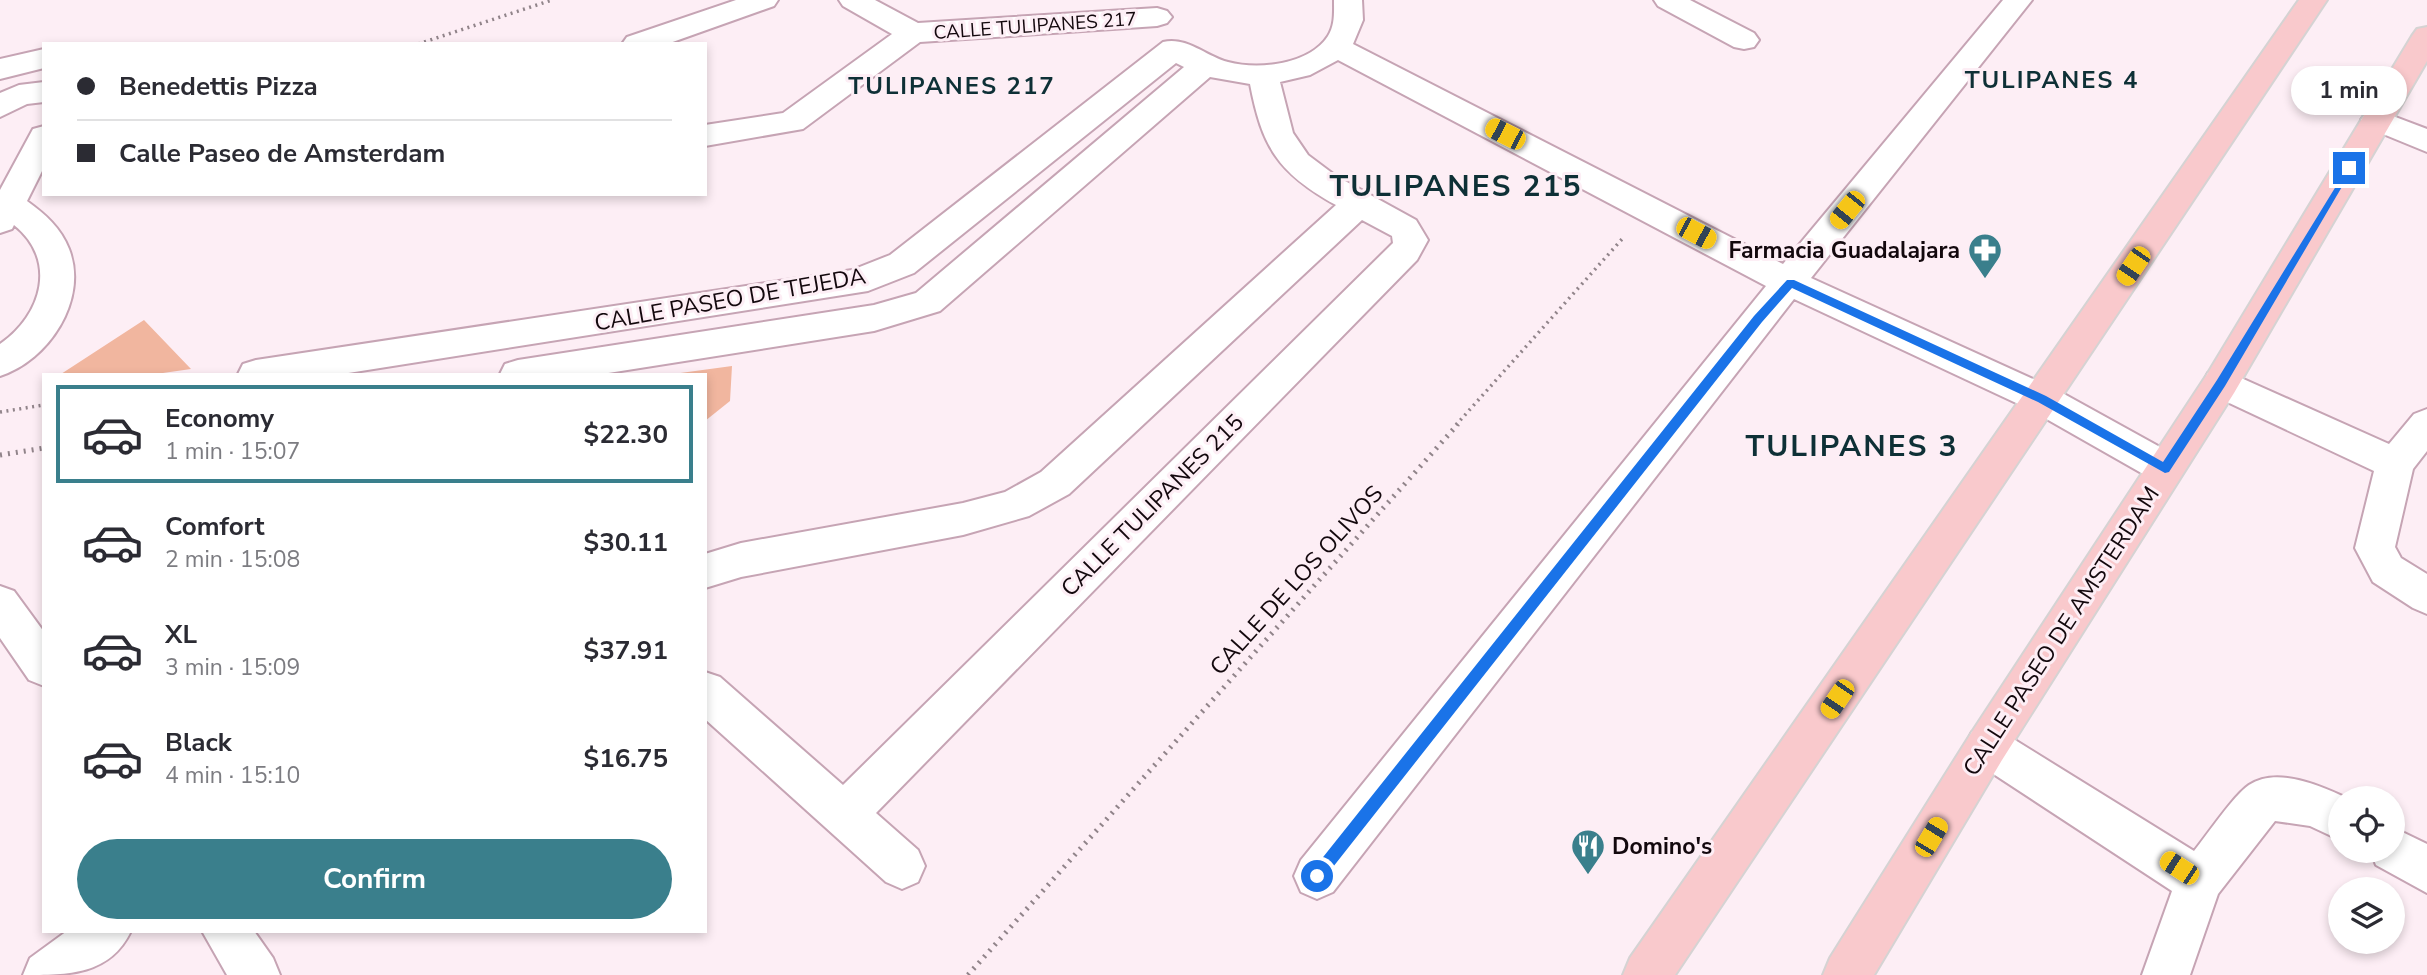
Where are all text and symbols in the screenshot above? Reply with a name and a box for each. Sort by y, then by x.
street label: CALLE TULIPANES 217 [933,6,1138,46]
district label: TULIPANES 4 [1965,64,2139,96]
callout: 1 min [2291,66,2407,116]
text: Benedettis Pizza [119,69,318,104]
district label: TULIPANES 217 [848,70,1056,102]
text: 1 min [2319,75,2379,106]
car [1482,115,1529,153]
text: Calle Paseo de Amsterdam [119,136,445,171]
route end [2333,152,2365,184]
district label: TULIPANES 215 [1330,166,1582,207]
car [1826,187,1869,233]
car [1673,214,1720,252]
pharmacy icon: Farmacia Guadalajara [1966,231,2004,280]
place label: Farmacia Guadalajara [1729,235,1960,266]
car [2113,243,2154,289]
street label: CALLE PASEO DE TEJEDA [592,260,868,339]
text: Economy [165,401,274,436]
icon: car [81,403,144,466]
street label: CALLE TULIPANES 215 [1054,407,1250,603]
text: $22.30 [584,417,668,452]
district label: TULIPANES 3 [1746,426,1958,467]
text: 1 min · 15:07 [165,436,300,467]
street label: CALLE DE LOS OLIVOS [1203,479,1390,682]
street label: CALLE PASEO DE AMSTERDAM [1956,481,2167,782]
text: Comfort [165,509,265,544]
icon: car [81,511,144,574]
text: $30.11 [584,525,668,560]
text: 2 min · 15:08 [165,544,300,575]
text: XL [165,617,197,652]
icon: car [81,619,144,682]
text: $37.91 [584,633,668,668]
text: 3 min · 15:09 [165,652,300,683]
car [1817,676,1858,722]
text: Black [165,725,232,760]
icon: car [81,727,144,790]
text: $16.75 [584,741,668,776]
text: 4 min · 15:10 [165,760,300,791]
map controls [2328,786,2405,954]
button: locate [2328,786,2405,863]
car [1912,814,1951,860]
restaurant icon: Domino's [1569,827,1607,876]
place label: Domino's [1612,831,1712,862]
button: Confirm [77,839,672,919]
car [2156,848,2203,888]
route start [1301,860,1333,892]
button: layers [2328,877,2405,954]

